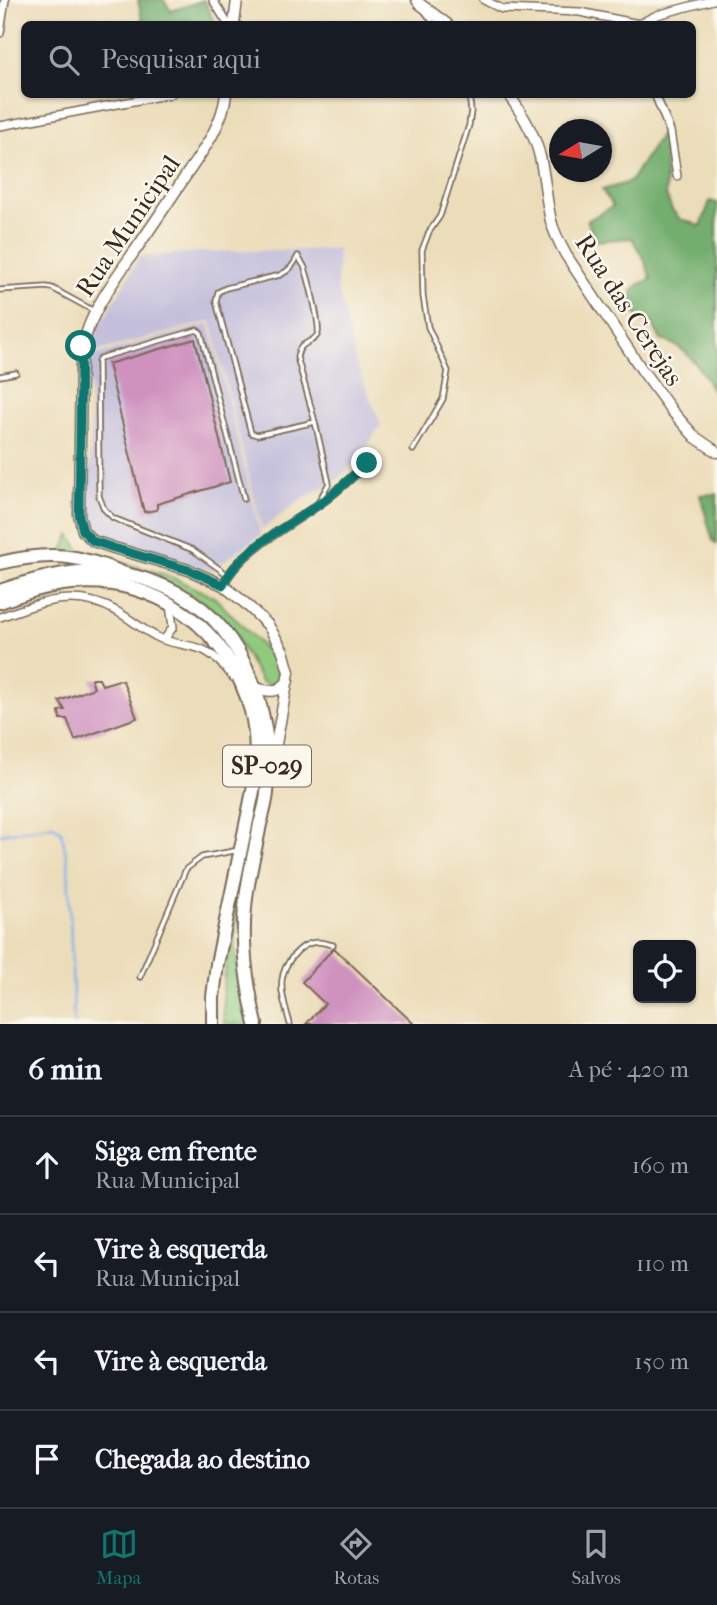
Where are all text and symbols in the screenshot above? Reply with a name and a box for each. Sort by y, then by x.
search box [21,21,696,98]
icon: search [45,41,83,79]
text: Pesquisar aqui [101,44,261,75]
north arrow [549,119,612,182]
street label: Rua Municipal [69,149,187,303]
street label: Rua das Cerejas [568,228,690,392]
route start [65,330,96,361]
route end [351,447,382,478]
road number: SP-029 [223,746,311,786]
map controls [633,940,696,1003]
button: locate [633,940,696,1003]
text: 6 min [28,1052,102,1087]
text: A pé · 420 m [569,1056,689,1083]
text: Siga em frente [95,1136,257,1167]
icon: ahead [28,1146,66,1184]
text: 160 m [632,1152,689,1179]
text: Rua Municipal [95,1167,240,1194]
text: Vire à esquerda [95,1234,267,1265]
icon: left [28,1244,66,1282]
text: 110 m [636,1250,689,1277]
text: Rua Municipal [95,1265,240,1292]
icon: left [28,1342,66,1380]
text: Vire à esquerda [95,1346,267,1377]
text: 150 m [634,1348,689,1375]
icon: arrive [28,1440,66,1478]
text: Chegada ao destino [95,1444,310,1475]
tab: Mapa [96,1525,141,1589]
tab: Rotas [334,1525,379,1589]
tab: Salvos [572,1525,621,1589]

